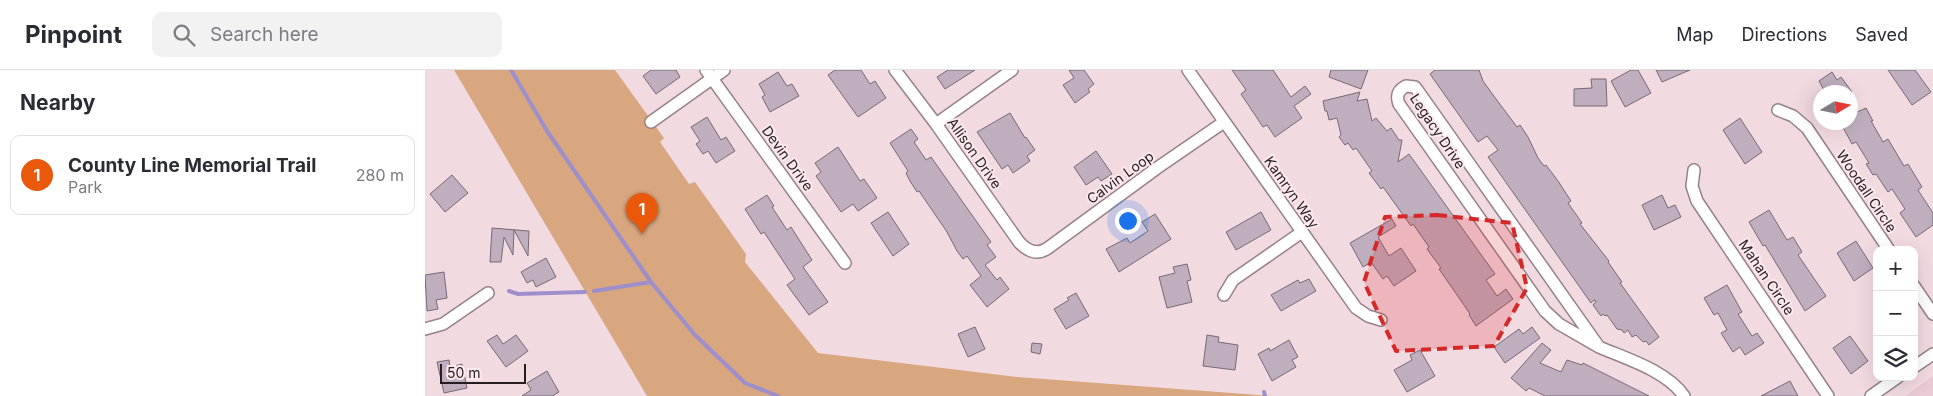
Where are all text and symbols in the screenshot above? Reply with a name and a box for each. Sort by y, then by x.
search box [152,12,502,57]
text: Pinpoint [25,20,122,49]
icon: search [170,21,198,49]
text: Search here [210,23,319,46]
text: Map [1676,24,1714,45]
text: Directions [1742,24,1827,45]
text: Saved [1855,24,1908,45]
north arrow [1813,85,1858,130]
text: Nearby [20,90,95,115]
street label: Legacy Drive [1407,90,1469,172]
street label: Allison Drive [944,114,1006,192]
street label: Devin Drive [759,122,817,194]
street label: Calvin Loop [1083,147,1157,207]
street label: Woodall Circle [1833,147,1901,235]
street label: Kamryn Way [1261,153,1323,231]
text: County Line Memorial Trail [68,154,316,177]
text: 1 [34,165,40,185]
text: 280 m [356,165,404,185]
text: Park [68,177,102,197]
pin: 1 [626,193,658,234]
your location [1115,208,1141,234]
street label: Mahan Circle [1736,236,1798,318]
map controls [1873,246,1918,381]
button: + [1873,246,1918,291]
button: − [1873,291,1918,336]
button: layers [1873,336,1918,381]
scale bar [440,361,526,384]
text: 50 m [447,364,481,381]

